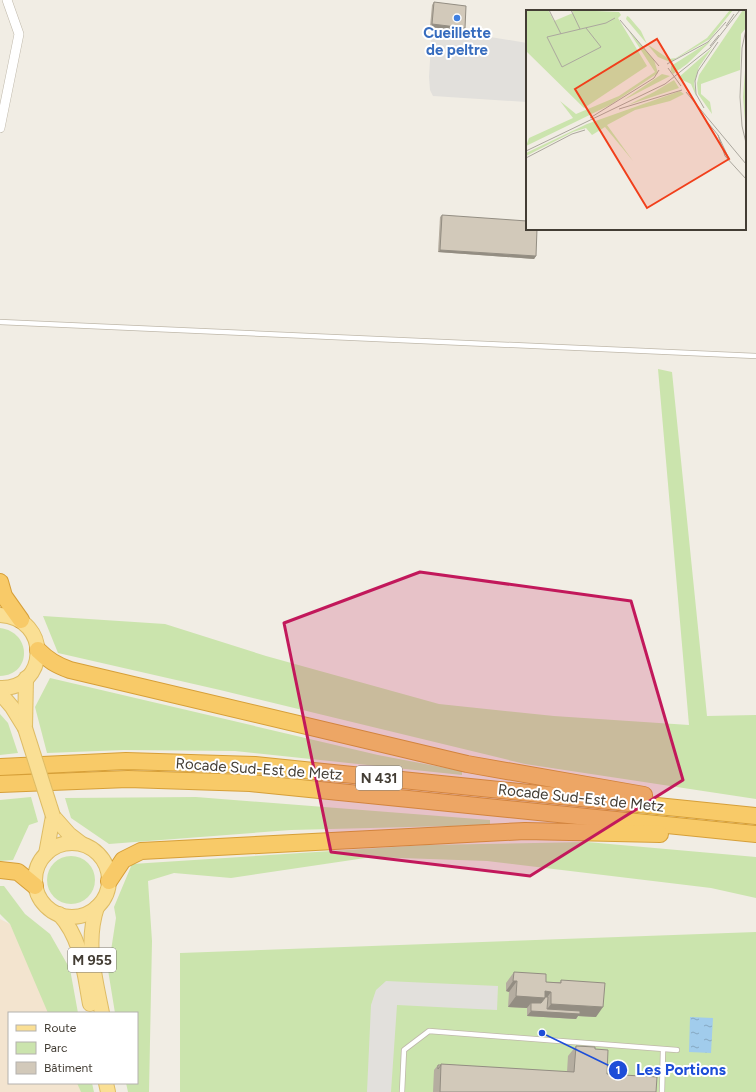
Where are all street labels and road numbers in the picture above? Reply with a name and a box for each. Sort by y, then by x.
street label: Rocade Sud-Est de Metz [175,754,343,784]
road number: N 431 [356,766,402,790]
street label: Rocade Sud-Est de Metz [497,780,665,816]
road number: M 955 [68,948,116,972]

